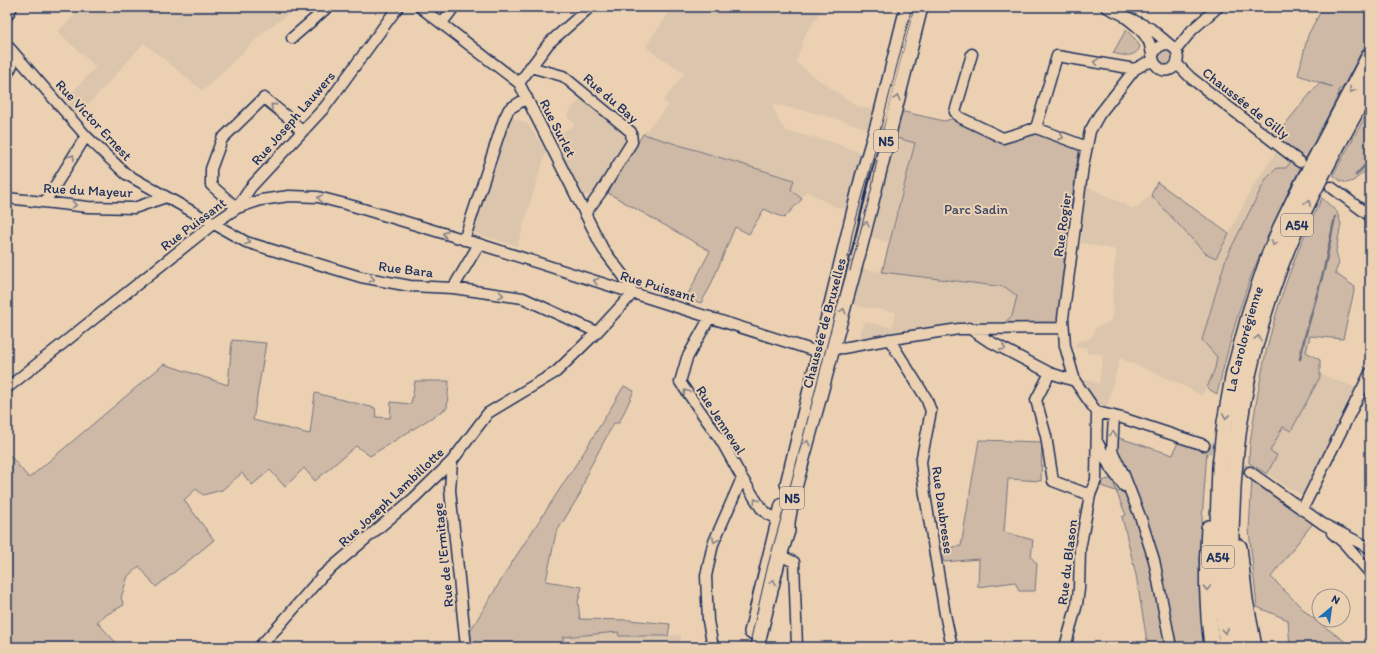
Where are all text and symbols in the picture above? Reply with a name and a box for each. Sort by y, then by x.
one-way arrow [1093,58,1100,67]
street label: Chaussée de Gilly [1199,64,1293,143]
street label: Rue Joseph Lauwers [248,68,339,169]
street label: Rue du Bay [580,70,642,127]
street label: Rue Victor Ernest [52,76,135,164]
one-way arrow [1349,86,1356,93]
one-way arrow [892,95,901,102]
street label: Rue Surlet [536,96,579,160]
one-way arrow [270,104,277,111]
road number: N5 [874,130,898,152]
one-way arrow [1058,133,1065,141]
one-way arrow [68,154,75,161]
street label: Rue du Mayeur [43,180,134,201]
street label: Rue Rogier [1050,191,1076,258]
street label: Rue Puissant [157,194,230,255]
one-way arrow [317,194,324,203]
one-way arrow [1303,200,1311,207]
one-way arrow [71,201,77,210]
park label: Parc Sadin [944,201,1008,218]
road number: A54 [1281,214,1313,236]
one-way arrow [862,221,870,227]
one-way arrow [442,230,449,239]
one-way arrow [243,237,251,245]
one-way arrow [1271,240,1279,247]
street label: Chaussée de Bruxelles [799,256,850,390]
street label: Rue Bara [378,258,435,281]
street label: Rue Puissant [618,267,698,306]
one-way arrow [369,274,376,283]
one-way arrow [593,277,600,286]
street label: La Carolorégienne [1223,284,1267,394]
one-way arrow [498,290,504,299]
one-way arrow [839,308,847,315]
one-way arrow [1253,335,1261,341]
one-way arrow [999,344,1006,351]
street label: Rue Jenneval [692,383,749,458]
one-way arrow [684,389,691,396]
one-way arrow [1223,413,1231,419]
one-way arrow [1108,431,1117,437]
one-way arrow [802,439,811,446]
street label: Rue Joseph Lambillotte [335,444,448,551]
street label: Rue Daubresse [928,465,957,555]
road number: N5 [780,487,804,509]
one-way arrow [754,498,761,505]
street label: Rue de l'Ermitage [430,502,457,608]
street label: Rue du Blason [1054,518,1081,606]
one-way arrow [712,536,720,543]
road number: A54 [1202,546,1234,568]
one-way arrow [768,579,777,586]
one-way arrow [1203,585,1211,591]
north arrow [1311,588,1351,628]
text: N [1329,592,1342,607]
one-way arrow [1220,628,1229,634]

